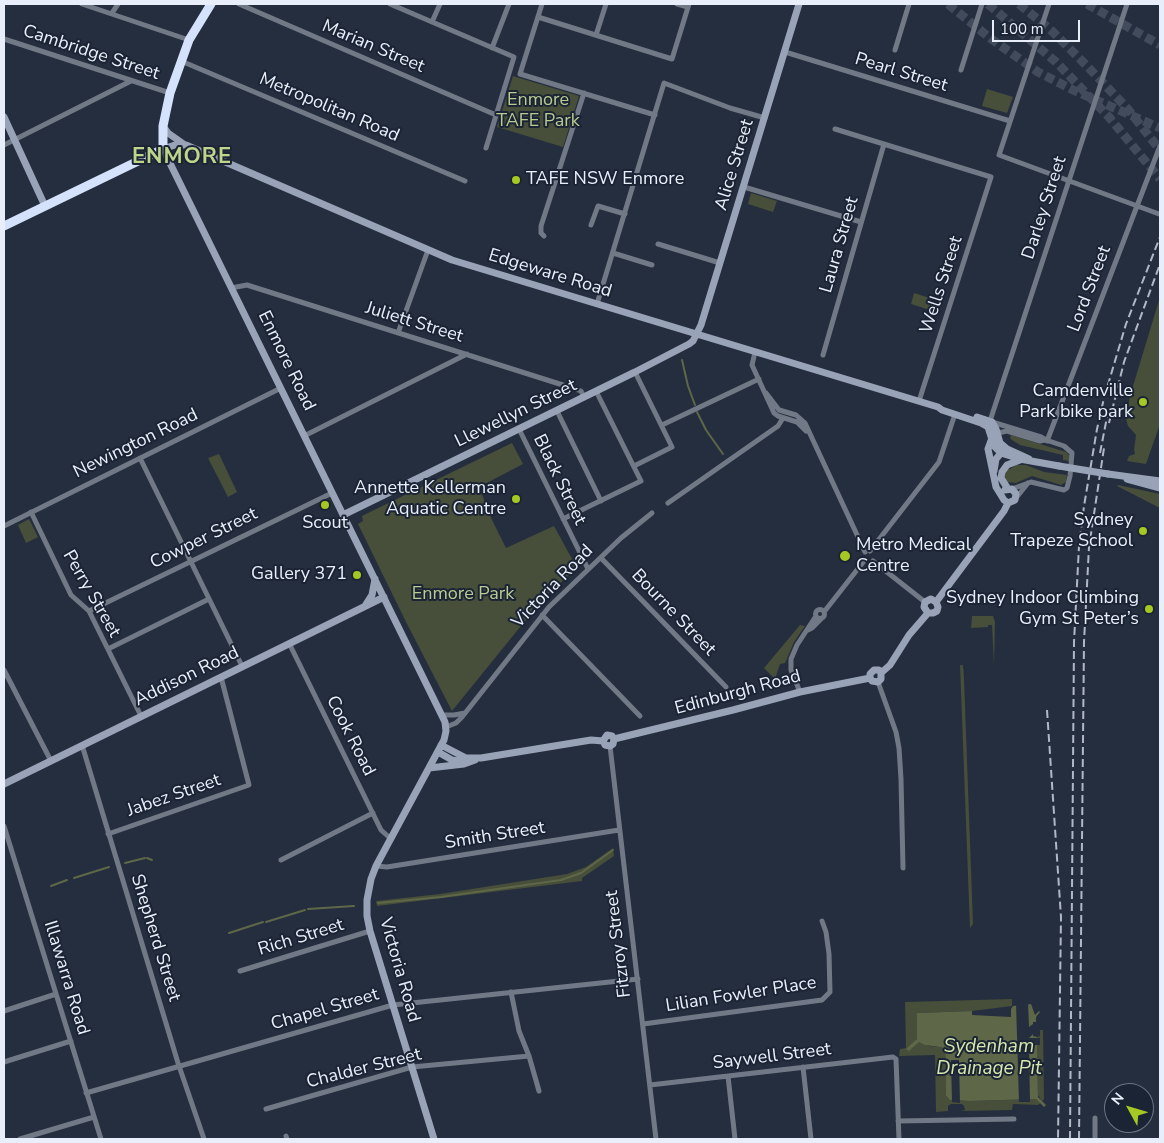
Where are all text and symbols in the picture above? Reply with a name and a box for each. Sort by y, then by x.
scale bar [994,10,1082,42]
street label: Marian Street [319,16,427,78]
text: 100 m [1000,19,1044,39]
street label: Cambridge Street [20,21,162,85]
street label: Pearl Street [852,49,950,97]
street label: Metropolitan Road [256,69,402,147]
park label: Enmore TAFE Park [496,90,580,132]
street label: Alice Street [711,117,759,213]
district label: ENMORE [131,145,233,171]
street label: Darley Street [1018,154,1072,262]
place label: TAFE NSW Enmore [526,169,684,191]
marker: TAFE NSW Enmore [510,174,522,186]
street label: Laura Street [816,194,864,296]
street label: Wells Street [916,233,968,337]
street label: Lord Street [1064,243,1116,335]
street label: Edgeware Road [486,245,614,303]
street label: Juliett Street [363,298,465,348]
street label: Enmore Road [253,307,319,415]
street label: Llewellyn Street [452,375,580,453]
place label: Camdenville Park bike park [1019,381,1133,424]
marker: Camdenville Park bike park [1137,396,1149,408]
street label: Newington Road [70,405,202,483]
street label: Black Street [528,431,590,529]
place label: Annette Kellerman Aquatic Centre [354,478,506,520]
marker: Annette Kellerman Aquatic Centre [510,493,522,505]
marker: Scout [319,499,331,511]
street label: Cowper Street [147,504,261,574]
place label: Sydney Trapeze School [1010,510,1133,552]
place label: Scout [302,513,348,535]
marker: Sydney Trapeze School [1137,525,1149,537]
place label: Metro Medical Centre [856,535,971,578]
street label: Victoria Road [508,541,598,633]
street label: Perry Street [57,547,125,641]
marker: Metro Medical Centre [838,549,852,563]
place label: Gallery 371 [251,564,347,586]
street label: Bourne Street [626,565,720,661]
marker: Gallery 371 [351,569,363,581]
park label: Enmore Park [412,584,514,606]
place label: Sydney Indoor Climbing Gym St Peter’s [946,588,1139,630]
marker: Sydney Indoor Climbing Gym St Peter’s [1143,603,1155,615]
street label: Addison Road [131,642,243,712]
street label: Edinburgh Road [673,666,803,720]
street label: Cook Road [321,692,379,780]
street label: Jabez Street [124,770,224,822]
street label: Smith Street [443,817,547,855]
street label: Shepherd Street [125,872,185,1004]
street label: Fitzroy Street [602,889,636,999]
street label: Rich Street [256,915,346,961]
street label: Victoria Road [374,915,424,1025]
street label: Illawarra Road [38,918,94,1038]
street label: Lilian Fowler Place [664,972,818,1018]
street label: Chapel Street [269,984,381,1036]
water label: Sydenham Drainage Pit [936,1036,1042,1080]
street label: Saywell Street [712,1039,832,1075]
street label: Chalder Street [304,1044,424,1094]
north arrow [1104,1083,1154,1133]
text: N [1107,1089,1128,1109]

